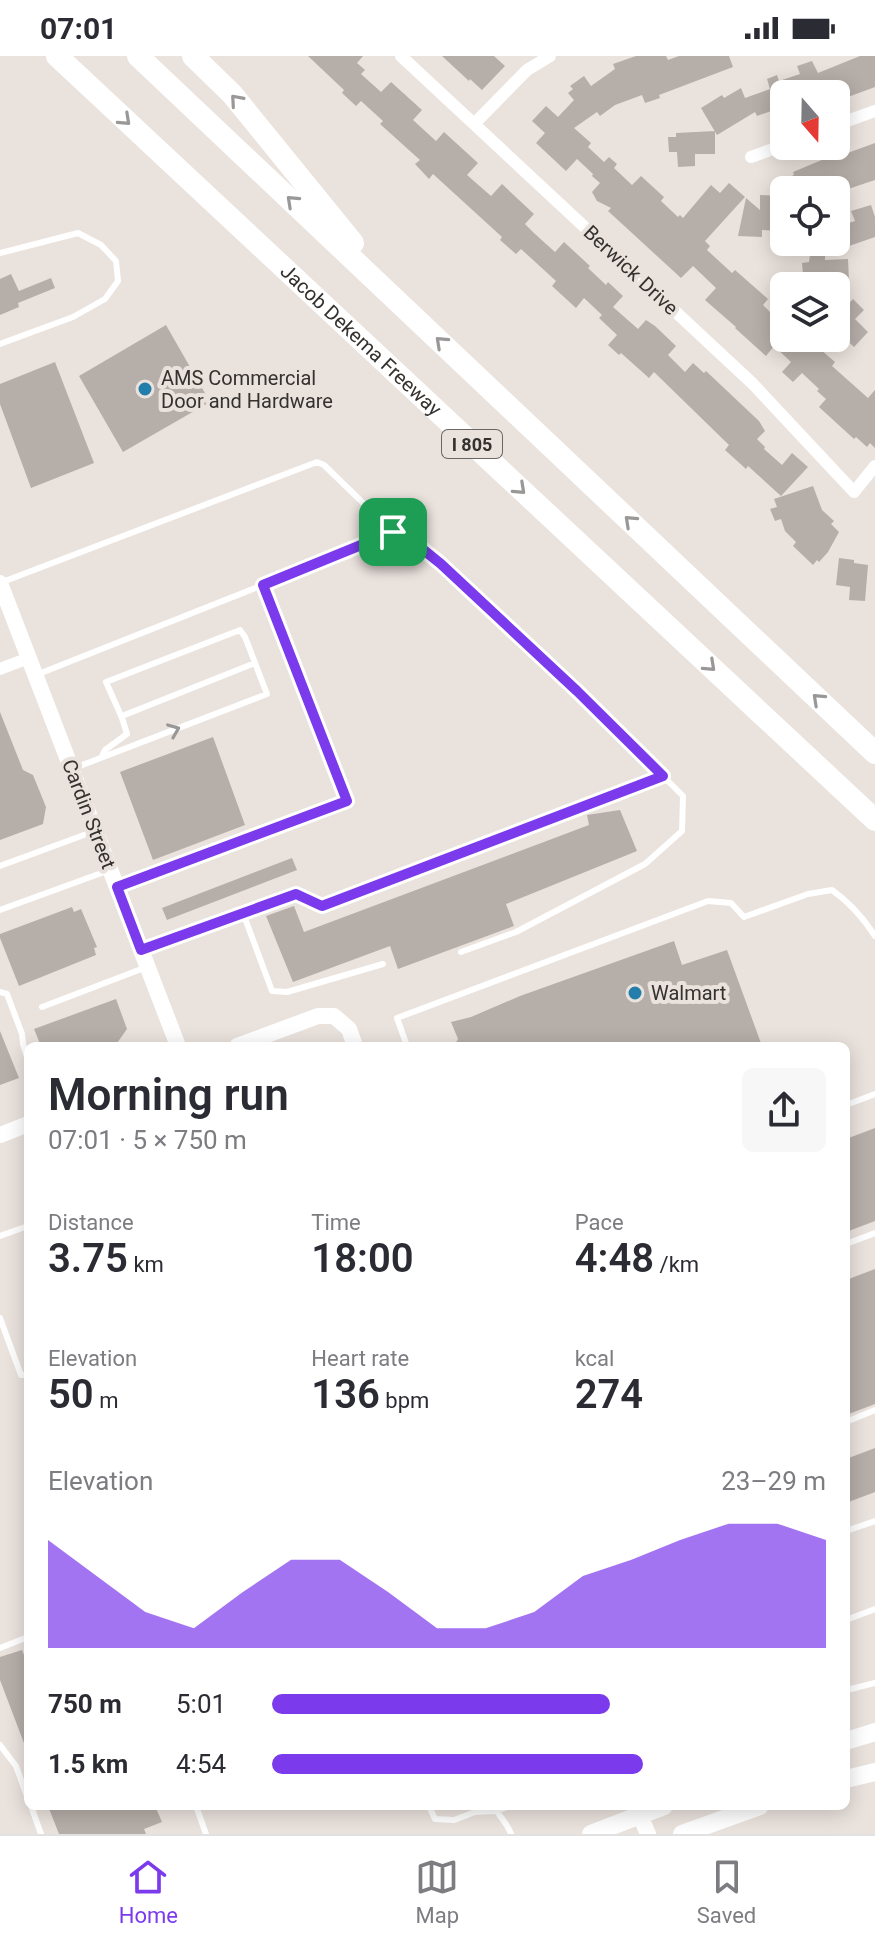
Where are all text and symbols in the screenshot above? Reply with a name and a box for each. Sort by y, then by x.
text: 07:01 [40,11,117,46]
north arrow [770,80,850,160]
map controls [770,80,850,352]
one-way arrow [231,95,246,109]
one-way arrow [116,111,130,126]
button: locate [770,176,850,256]
one-way arrow [286,197,301,211]
street label: Berwick Drive [579,220,683,320]
street label: Jacob Dekema Freeway [276,259,447,421]
button: layers [770,272,850,352]
one-way arrow [436,337,450,351]
place label: AMS Commercial Door and Hardware [161,366,333,413]
marker: AMS Commercial Door and Hardware [136,380,154,398]
road number: I 805 [442,430,502,458]
one-way arrow [511,479,525,494]
pin [359,498,427,566]
icon: arrive [371,510,415,554]
one-way arrow [624,516,639,530]
one-way arrow [701,657,715,672]
one-way arrow [813,695,828,709]
one-way arrow [166,723,180,740]
street label: Cardin Street [57,756,121,872]
place label: Walmart [651,981,726,1005]
marker: Walmart [626,984,644,1002]
button: share [742,1068,826,1152]
text: Morning run [48,1069,289,1121]
text: 07:01 · 5 × 750 m [48,1125,247,1155]
text: Distance [48,1210,134,1235]
text: Time [311,1210,361,1235]
text: Pace [575,1210,624,1235]
text: 3.75 [48,1235,128,1282]
text: 18:00 [311,1235,414,1282]
text: 4:48 [575,1235,654,1282]
text: km [128,1252,164,1277]
text: /km [654,1252,699,1277]
text: Elevation [48,1346,137,1371]
text: Heart rate [311,1346,409,1371]
text: kcal [575,1346,614,1371]
text: 50 [48,1371,94,1418]
text: 136 [311,1371,380,1418]
text: 274 [575,1371,643,1418]
text: m [94,1388,118,1413]
text: bpm [380,1388,429,1413]
text: Elevation [48,1466,153,1496]
text: 23–29 m [721,1466,826,1496]
text: 750 m [48,1689,122,1719]
text: 5:01 [176,1689,226,1719]
text: 1.5 km [48,1749,128,1779]
text: 4:54 [176,1749,226,1779]
tab: Home [119,1855,178,1928]
tab: Map [415,1855,459,1928]
tab: Saved [697,1855,756,1928]

